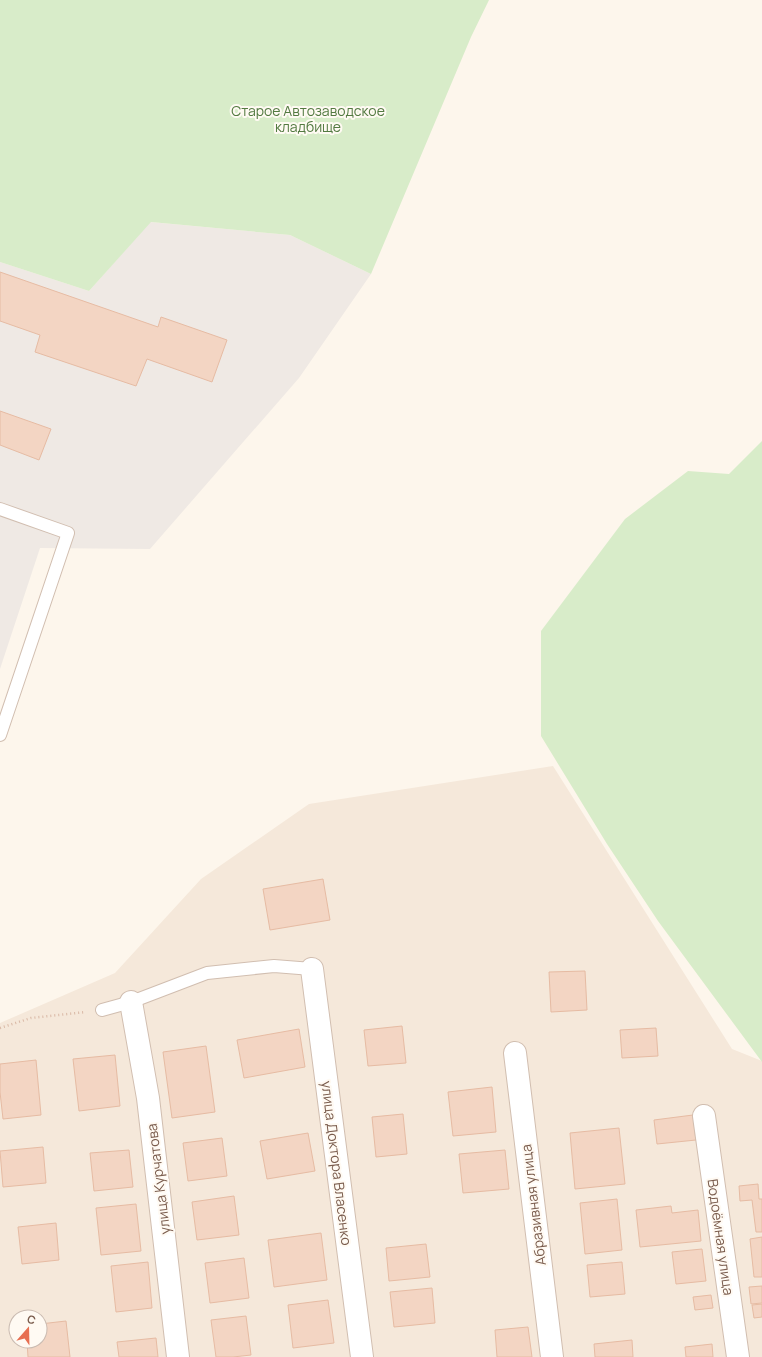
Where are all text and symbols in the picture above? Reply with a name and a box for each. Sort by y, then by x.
park label: Старое Автозаводское кладбище [231,101,385,136]
street label: улица Доктора Власенко [317,1080,357,1246]
street label: улица Курчатова [142,1122,174,1236]
street label: Абразивная улица [516,1143,550,1267]
street label: Водоёмная улица [703,1178,739,1296]
north arrow [8,1309,48,1349]
text: С [25,1311,38,1328]

